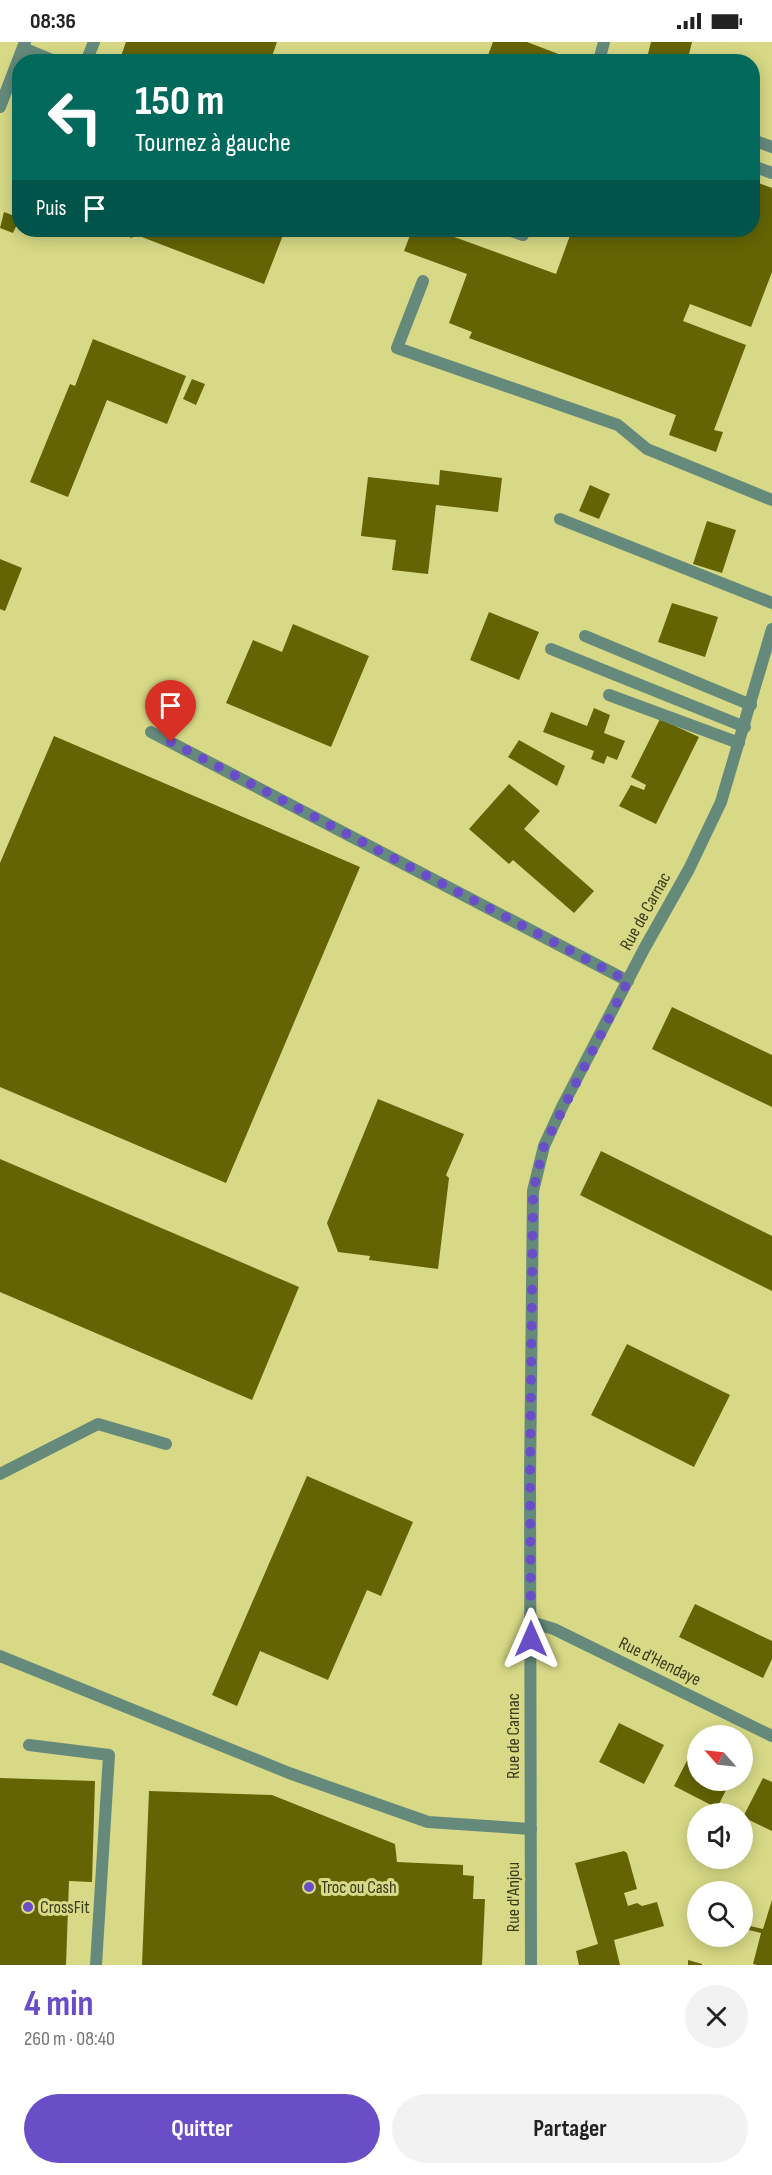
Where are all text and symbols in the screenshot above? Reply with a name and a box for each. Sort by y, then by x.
text: 08:36 [30,8,76,35]
text: 150 m [135,76,224,127]
icon: left [36,78,114,156]
text: Tournez à gauche [135,127,291,159]
icon: arrive [78,192,111,225]
text: Puis [36,195,66,222]
pin [145,680,196,742]
icon: arrive [154,689,187,722]
street label: Rue de Carnac [615,869,675,954]
position arrow [499,1607,563,1671]
street label: Rue d'Hendaye [615,1633,704,1690]
street label: Rue de Carnac [503,1693,524,1779]
north arrow [687,1725,753,1791]
map controls [687,1725,753,1947]
button: sound [687,1803,753,1869]
street label: Rue d'Anjou [503,1862,524,1932]
place label: Troc ou Cash [321,1877,397,1898]
marker: Troc ou Cash [302,1880,316,1894]
button: search [687,1881,753,1947]
place label: CrossFit [40,1897,90,1918]
marker: CrossFit [21,1900,35,1914]
text: 4 min [24,1983,94,2026]
button: close [685,1985,748,2048]
text: 260 m · 08:40 [24,2027,115,2051]
button: Quitter [24,2094,380,2163]
button: Partager [392,2094,748,2163]

